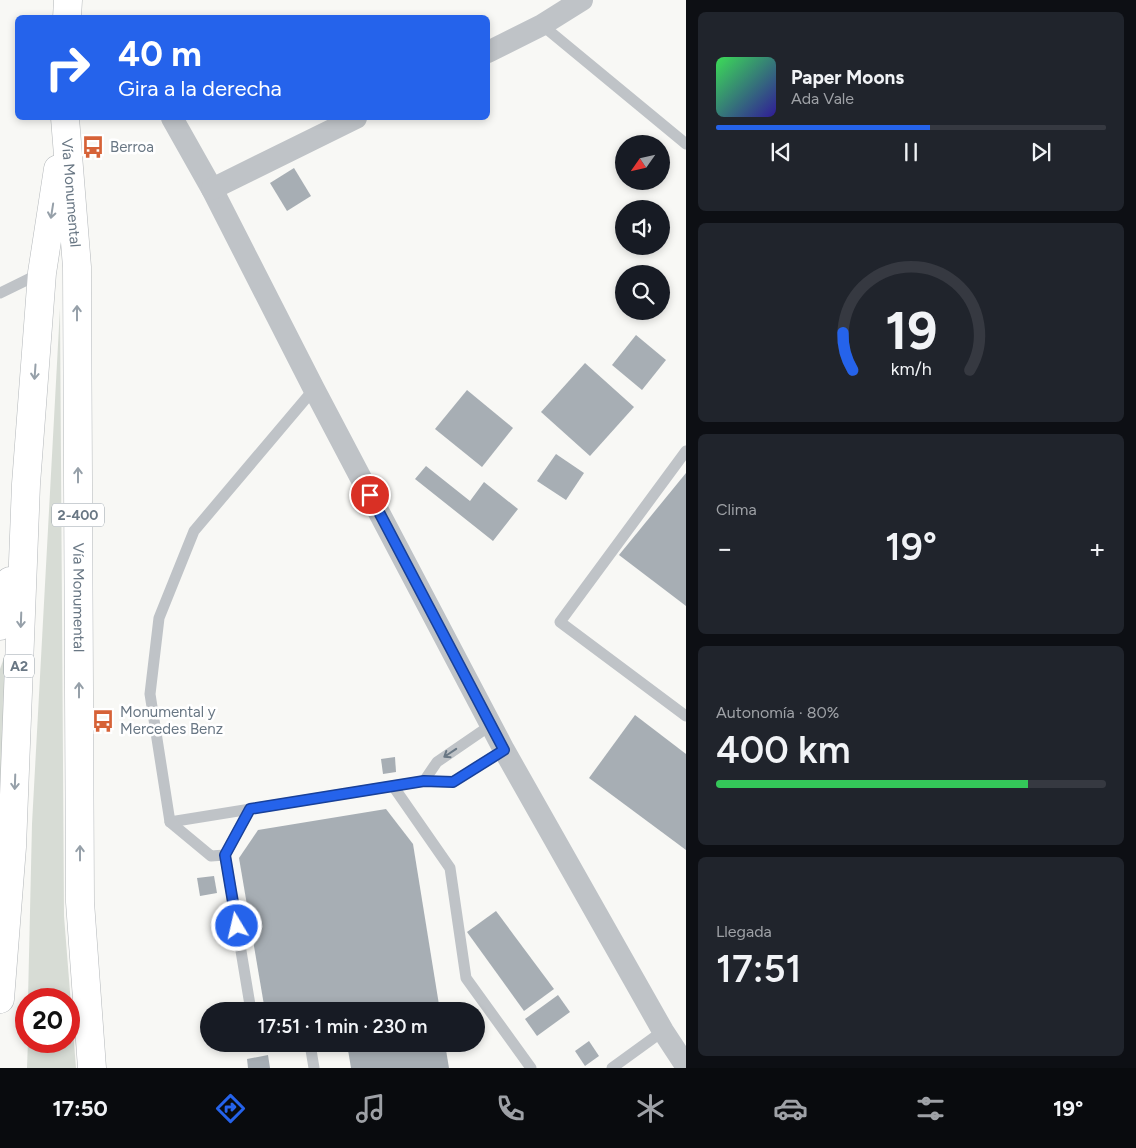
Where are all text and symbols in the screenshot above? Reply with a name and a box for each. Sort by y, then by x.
text: 40 m [118,33,202,75]
icon: right [35,35,100,100]
text: Paper Moons [791,66,904,89]
text: Gira a la derecha [118,75,282,102]
text: Ada Vale [791,89,854,108]
bus stop icon: Berroa [80,134,106,160]
north arrow [615,135,670,190]
map controls [615,135,670,320]
street label: Vía Monumental [58,138,84,248]
place label: Berroa [110,138,154,156]
icon: previous [767,138,795,166]
icon: pause [897,138,925,166]
icon: next [1027,138,1055,166]
button: sound [615,200,670,255]
one-way arrow [46,202,56,218]
button: search [615,265,670,320]
text: 19 [885,300,937,362]
one-way arrow [72,305,82,322]
text: km/h [891,358,931,379]
one-way arrow [30,364,39,380]
one-way arrow [73,468,83,484]
pin [349,474,391,516]
icon: arrive [356,481,384,509]
text: Clima [716,500,757,519]
road number: 2-400 [52,504,104,526]
text: 19° [885,524,937,570]
text: − [716,531,733,565]
text: + [1089,531,1106,565]
street label: Vía Monumental [69,543,88,652]
one-way arrow [16,612,26,628]
road number: A2 [4,654,34,678]
one-way arrow [74,683,84,699]
place label: Monumental y Mercedes Benz [120,703,223,738]
text: Autonomía · 80% [716,703,839,722]
bus stop icon: Monumental y Mercedes Benz [90,708,116,734]
text: 400 km [716,727,851,773]
one-way arrow [444,748,458,758]
one-way arrow [10,774,19,790]
one-way arrow [75,845,85,862]
position arrow [210,899,262,951]
text: Llegada [716,922,772,941]
text: 17:51 [716,946,801,992]
speed limit sign: 20 [15,988,80,1053]
text: 17:51 · 1 min · 230 m [258,1015,427,1038]
icon: directions [213,1091,248,1126]
icon: music [353,1091,388,1126]
icon: phone [493,1091,528,1126]
icon: climate [633,1091,668,1126]
icon: car [773,1091,808,1126]
icon: filters [913,1091,948,1126]
text: 17:50 [53,1095,108,1122]
text: 19° [1053,1095,1083,1122]

